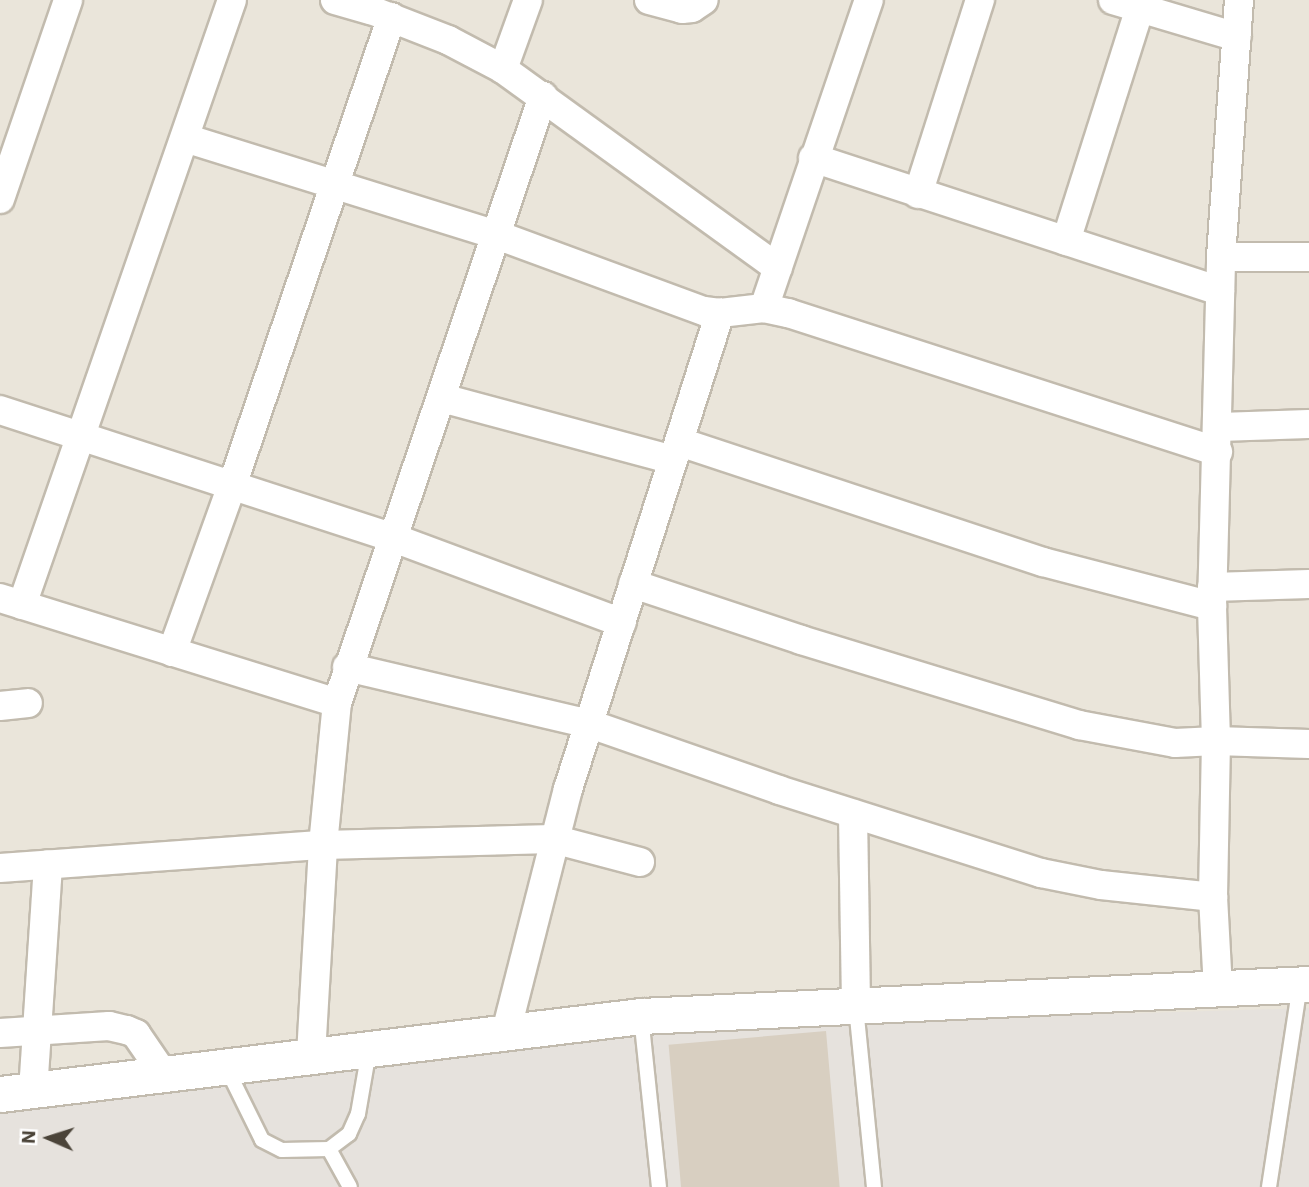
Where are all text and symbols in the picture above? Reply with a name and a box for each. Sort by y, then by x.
north arrow [14,1103,84,1173]
text: N [16,1129,40,1144]

